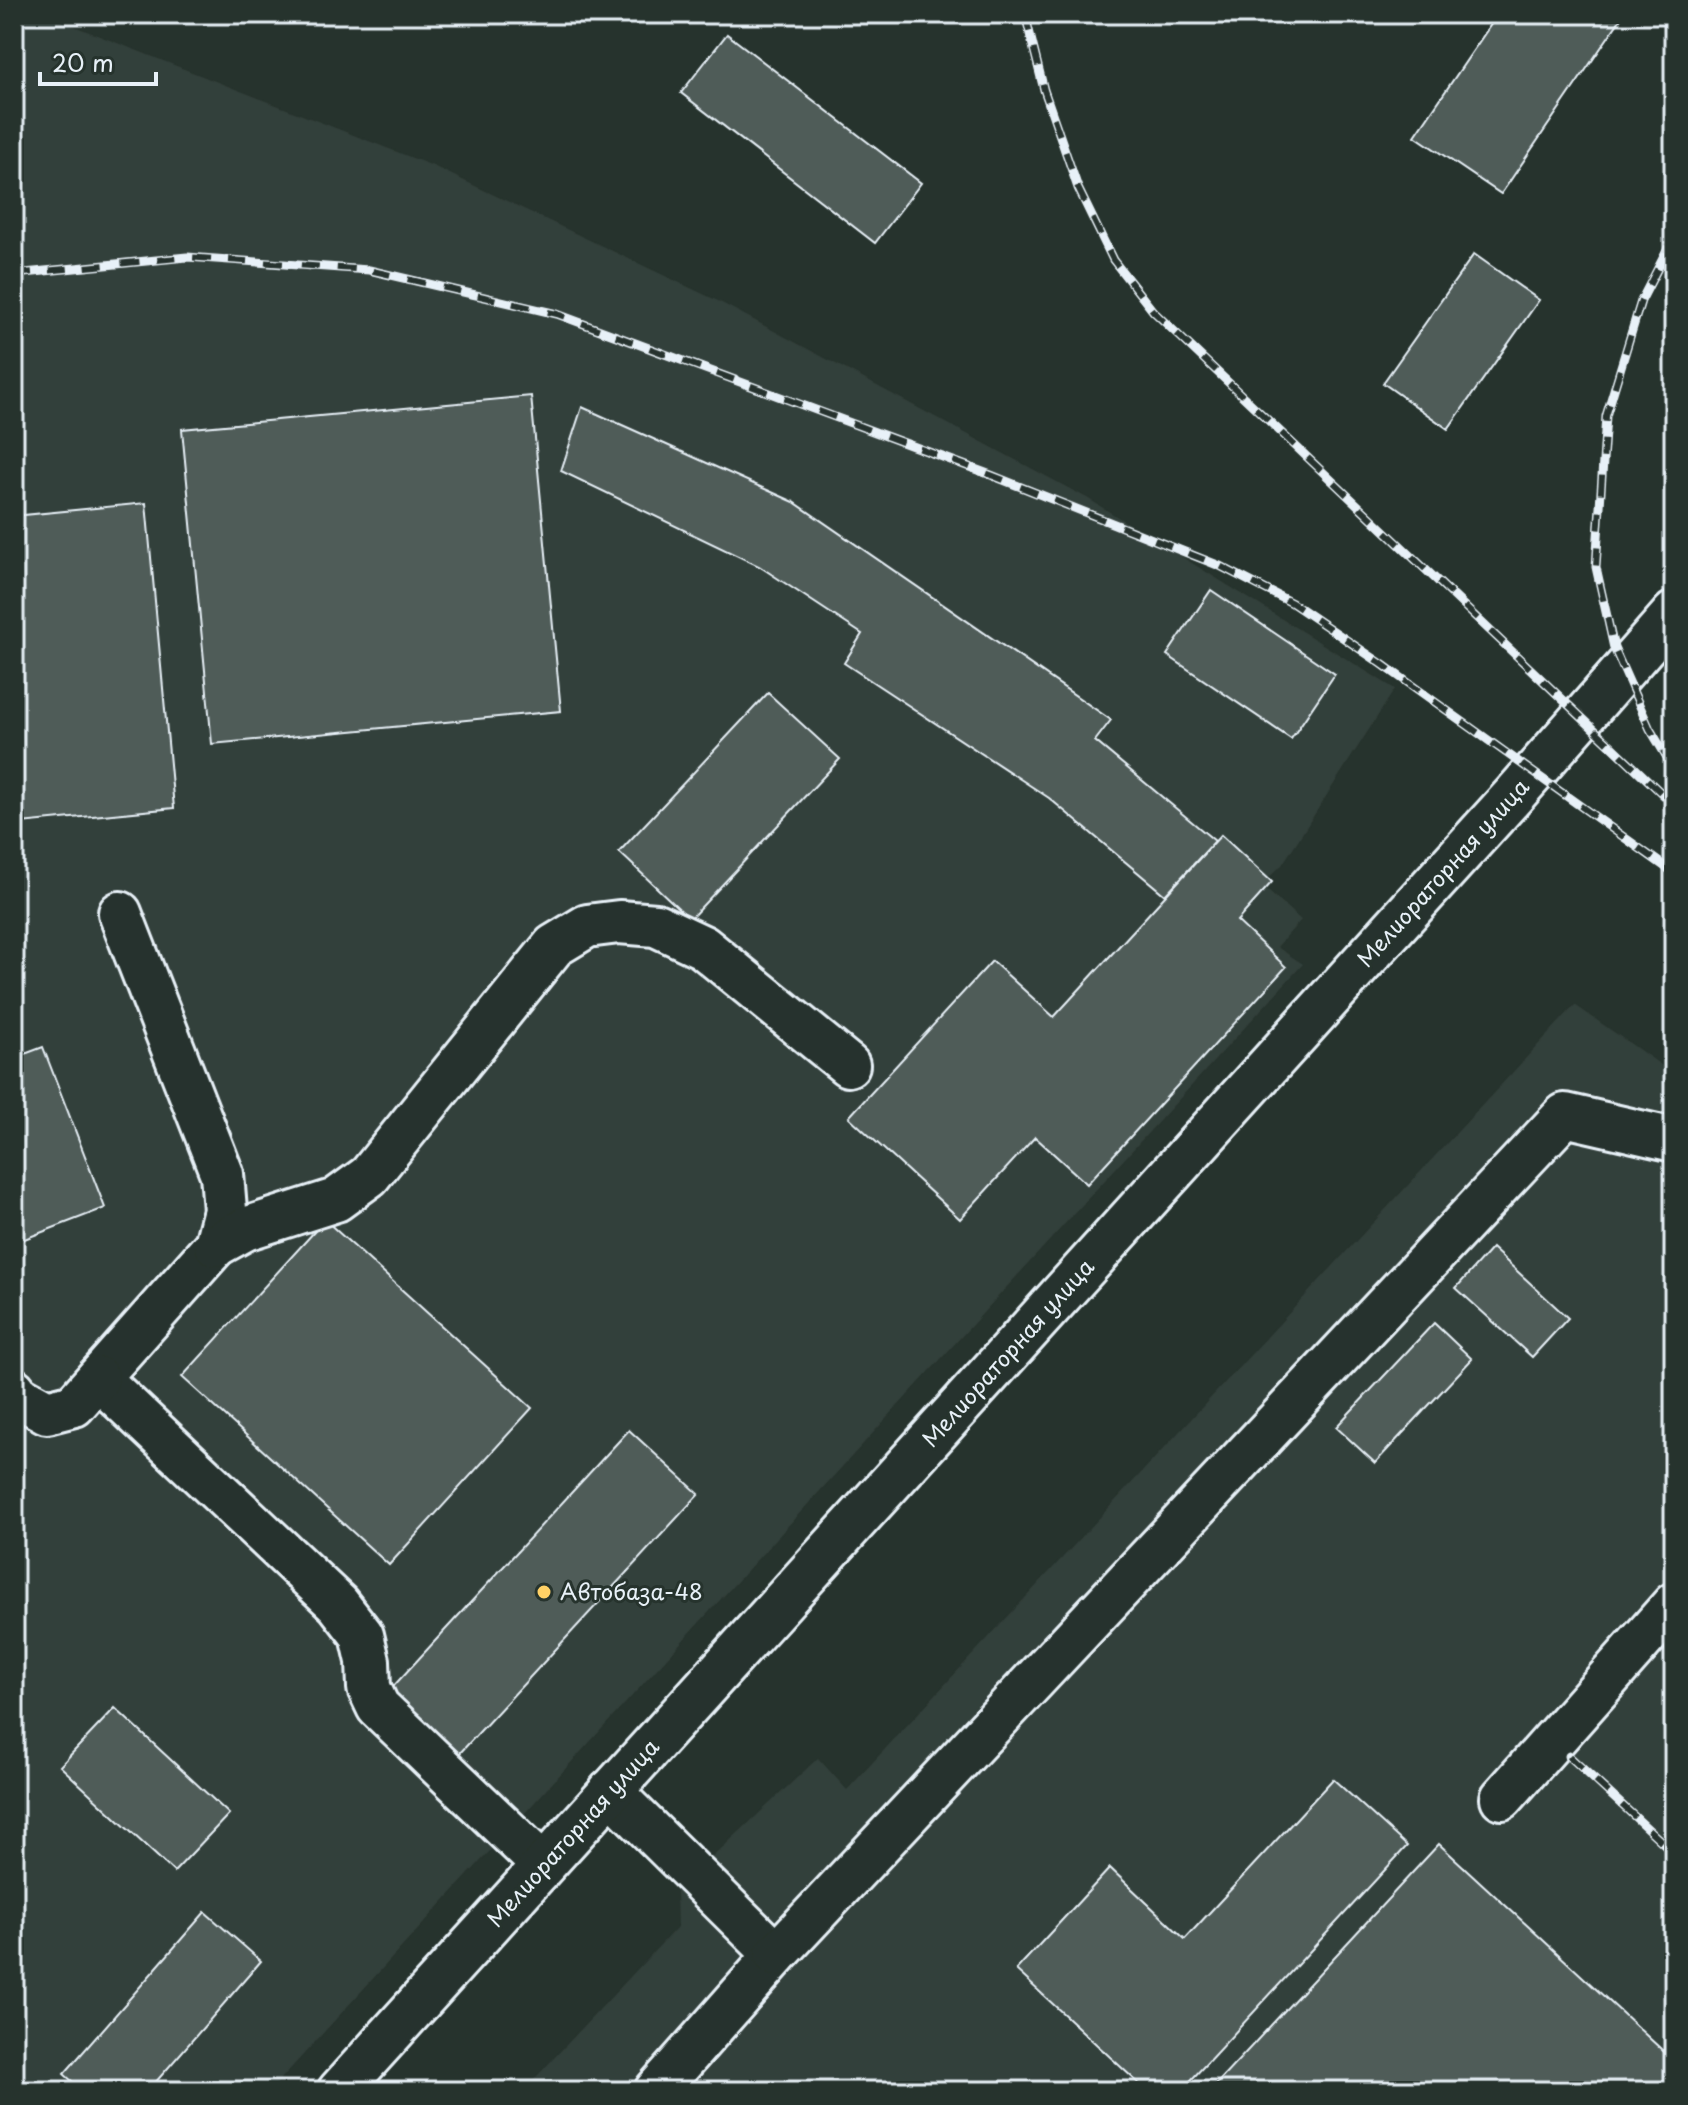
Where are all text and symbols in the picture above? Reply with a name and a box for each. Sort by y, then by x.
scale bar [40,36,156,86]
text: 20 m [52,44,114,80]
street label: Мелиораторная улица [1348,770,1536,974]
street label: Мелиораторная улица [913,1250,1101,1454]
place label: Автобаза-48 [560,1574,703,1607]
marker: Автобаза-48 [535,1583,553,1601]
street label: Мелиораторная улица [478,1730,666,1934]

